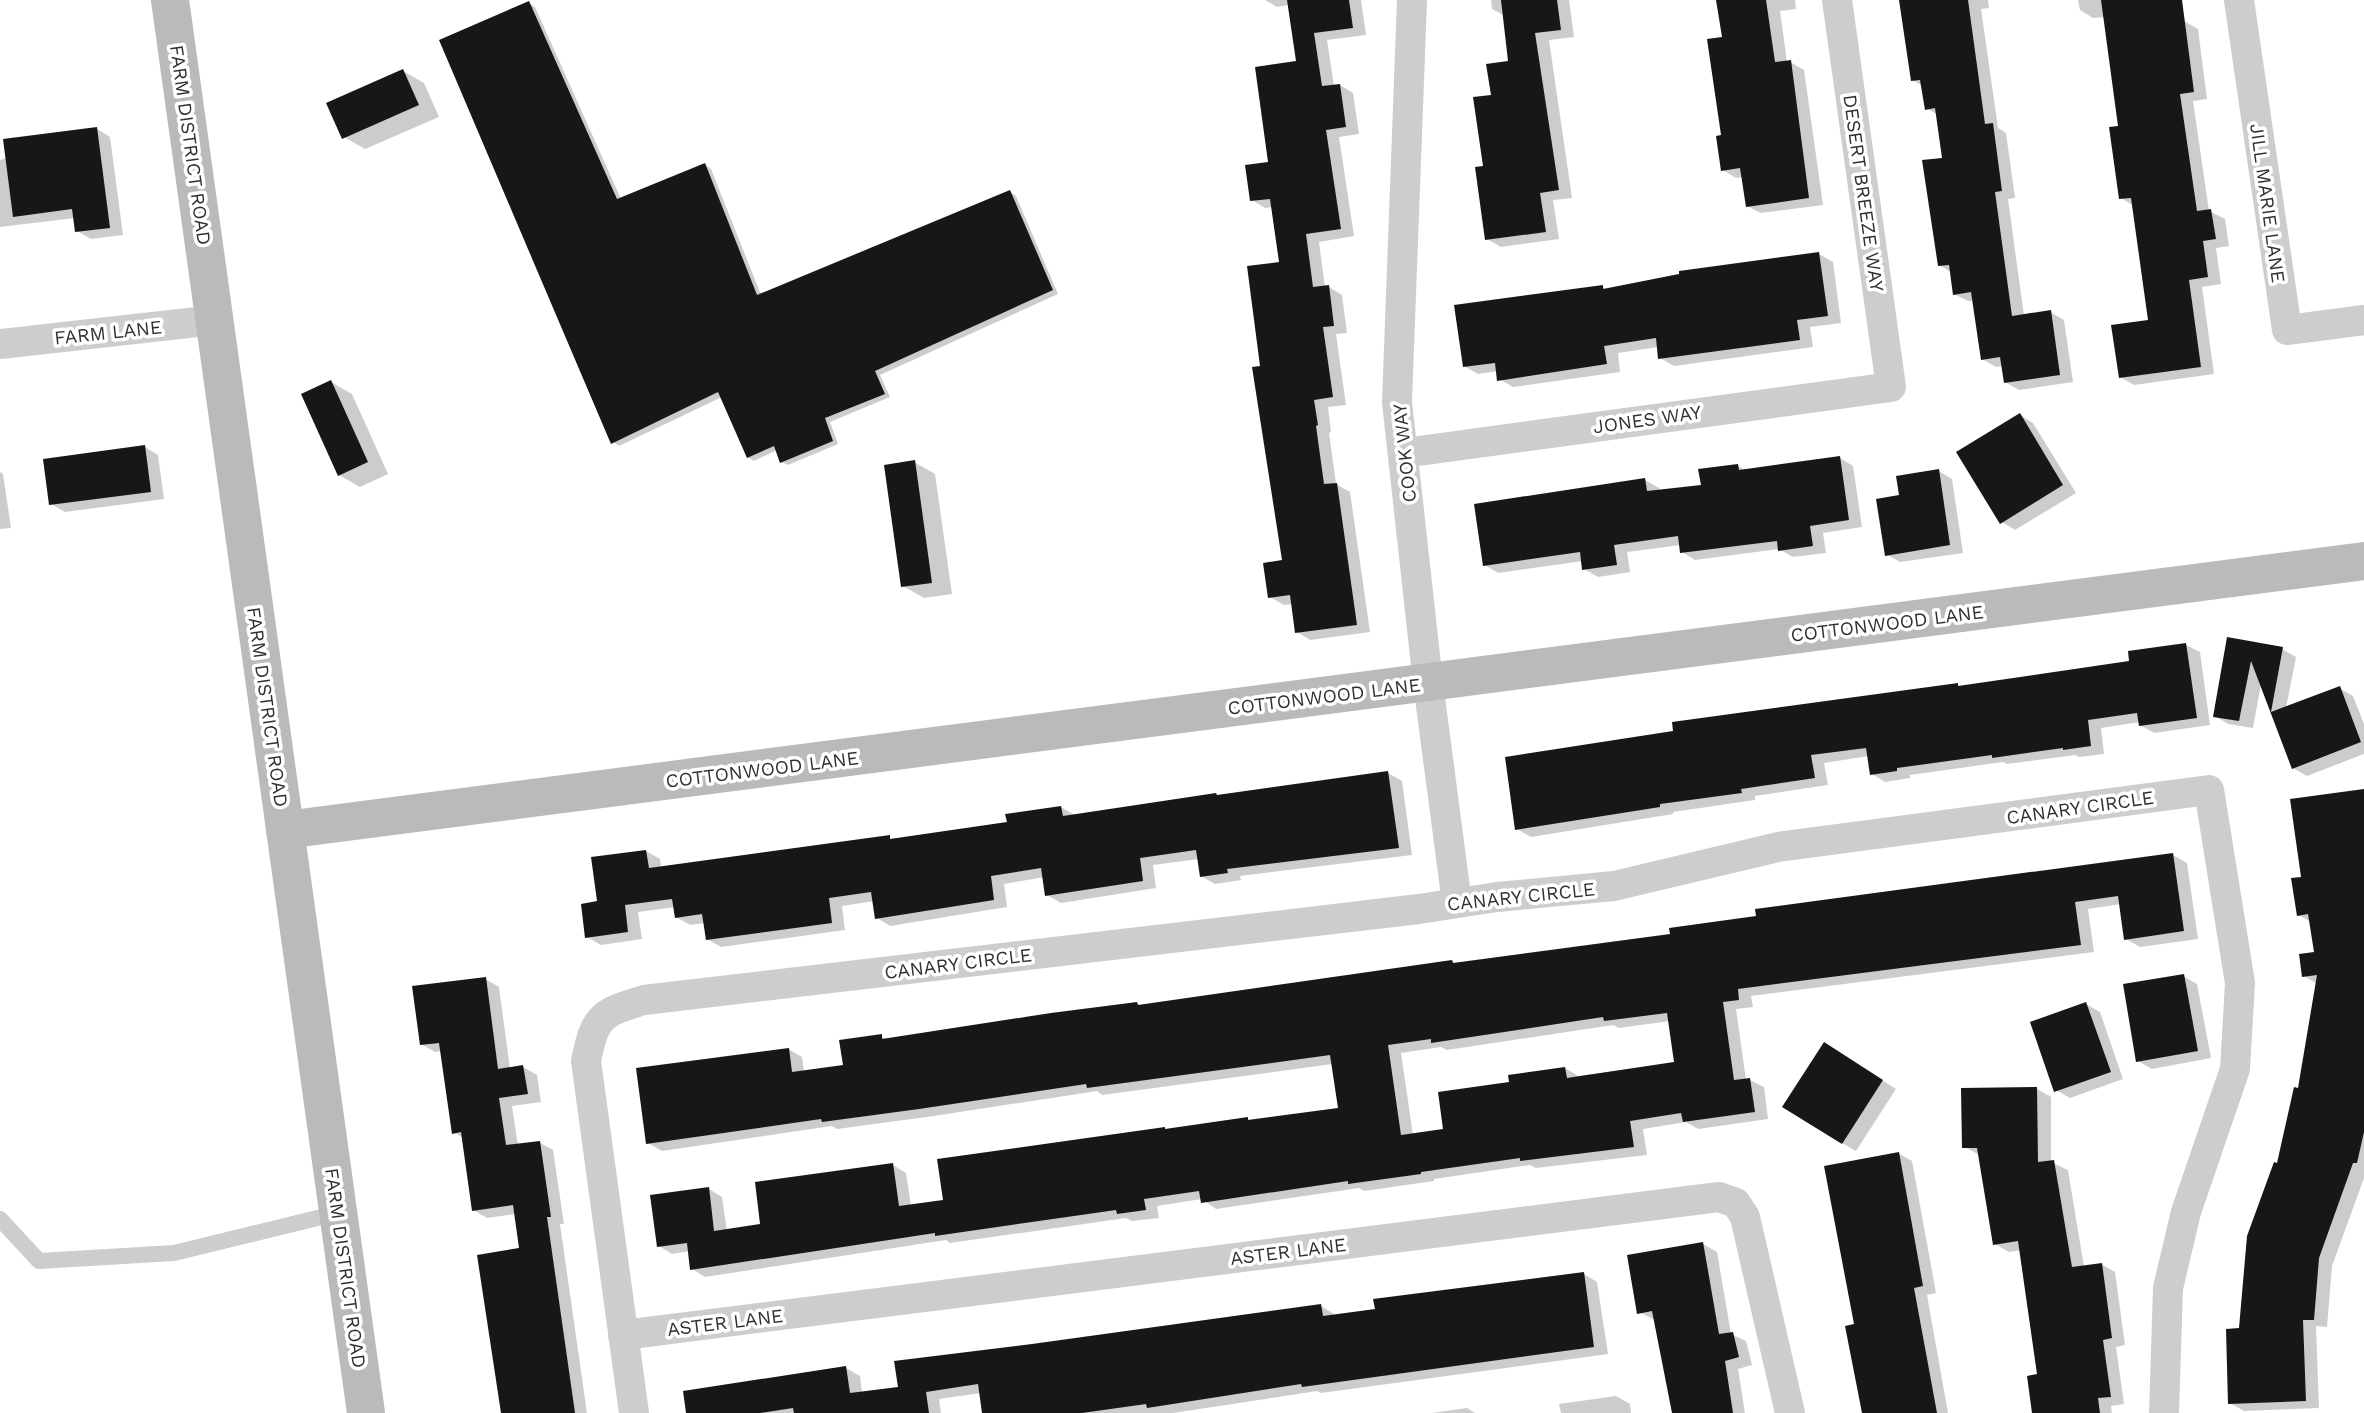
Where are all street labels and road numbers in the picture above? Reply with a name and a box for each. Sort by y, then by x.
street label: FARM DISTRICT ROAD [165,44,216,247]
street label: DESERT BREEZE WAY [1838,93,1889,293]
street label: JILL MARIE LANE [2245,122,2290,284]
street label: FARM LANE [53,315,163,350]
street label: JONES WAY [1592,401,1703,438]
street label: COOK WAY [1388,402,1421,504]
street label: COTTONWOOD LANE [1789,600,1985,647]
street label: FARM DISTRICT ROAD [242,606,293,809]
street label: COTTONWOOD LANE [1226,673,1422,720]
street label: COTTONWOOD LANE [664,746,860,793]
street label: CANARY CIRCLE [2005,786,2155,829]
street label: CANARY CIRCLE [1446,877,1596,916]
street label: CANARY CIRCLE [883,943,1033,984]
street label: FARM DISTRICT ROAD [320,1167,371,1370]
street label: ASTER LANE [1229,1233,1347,1270]
street label: ASTER LANE [666,1304,784,1341]

